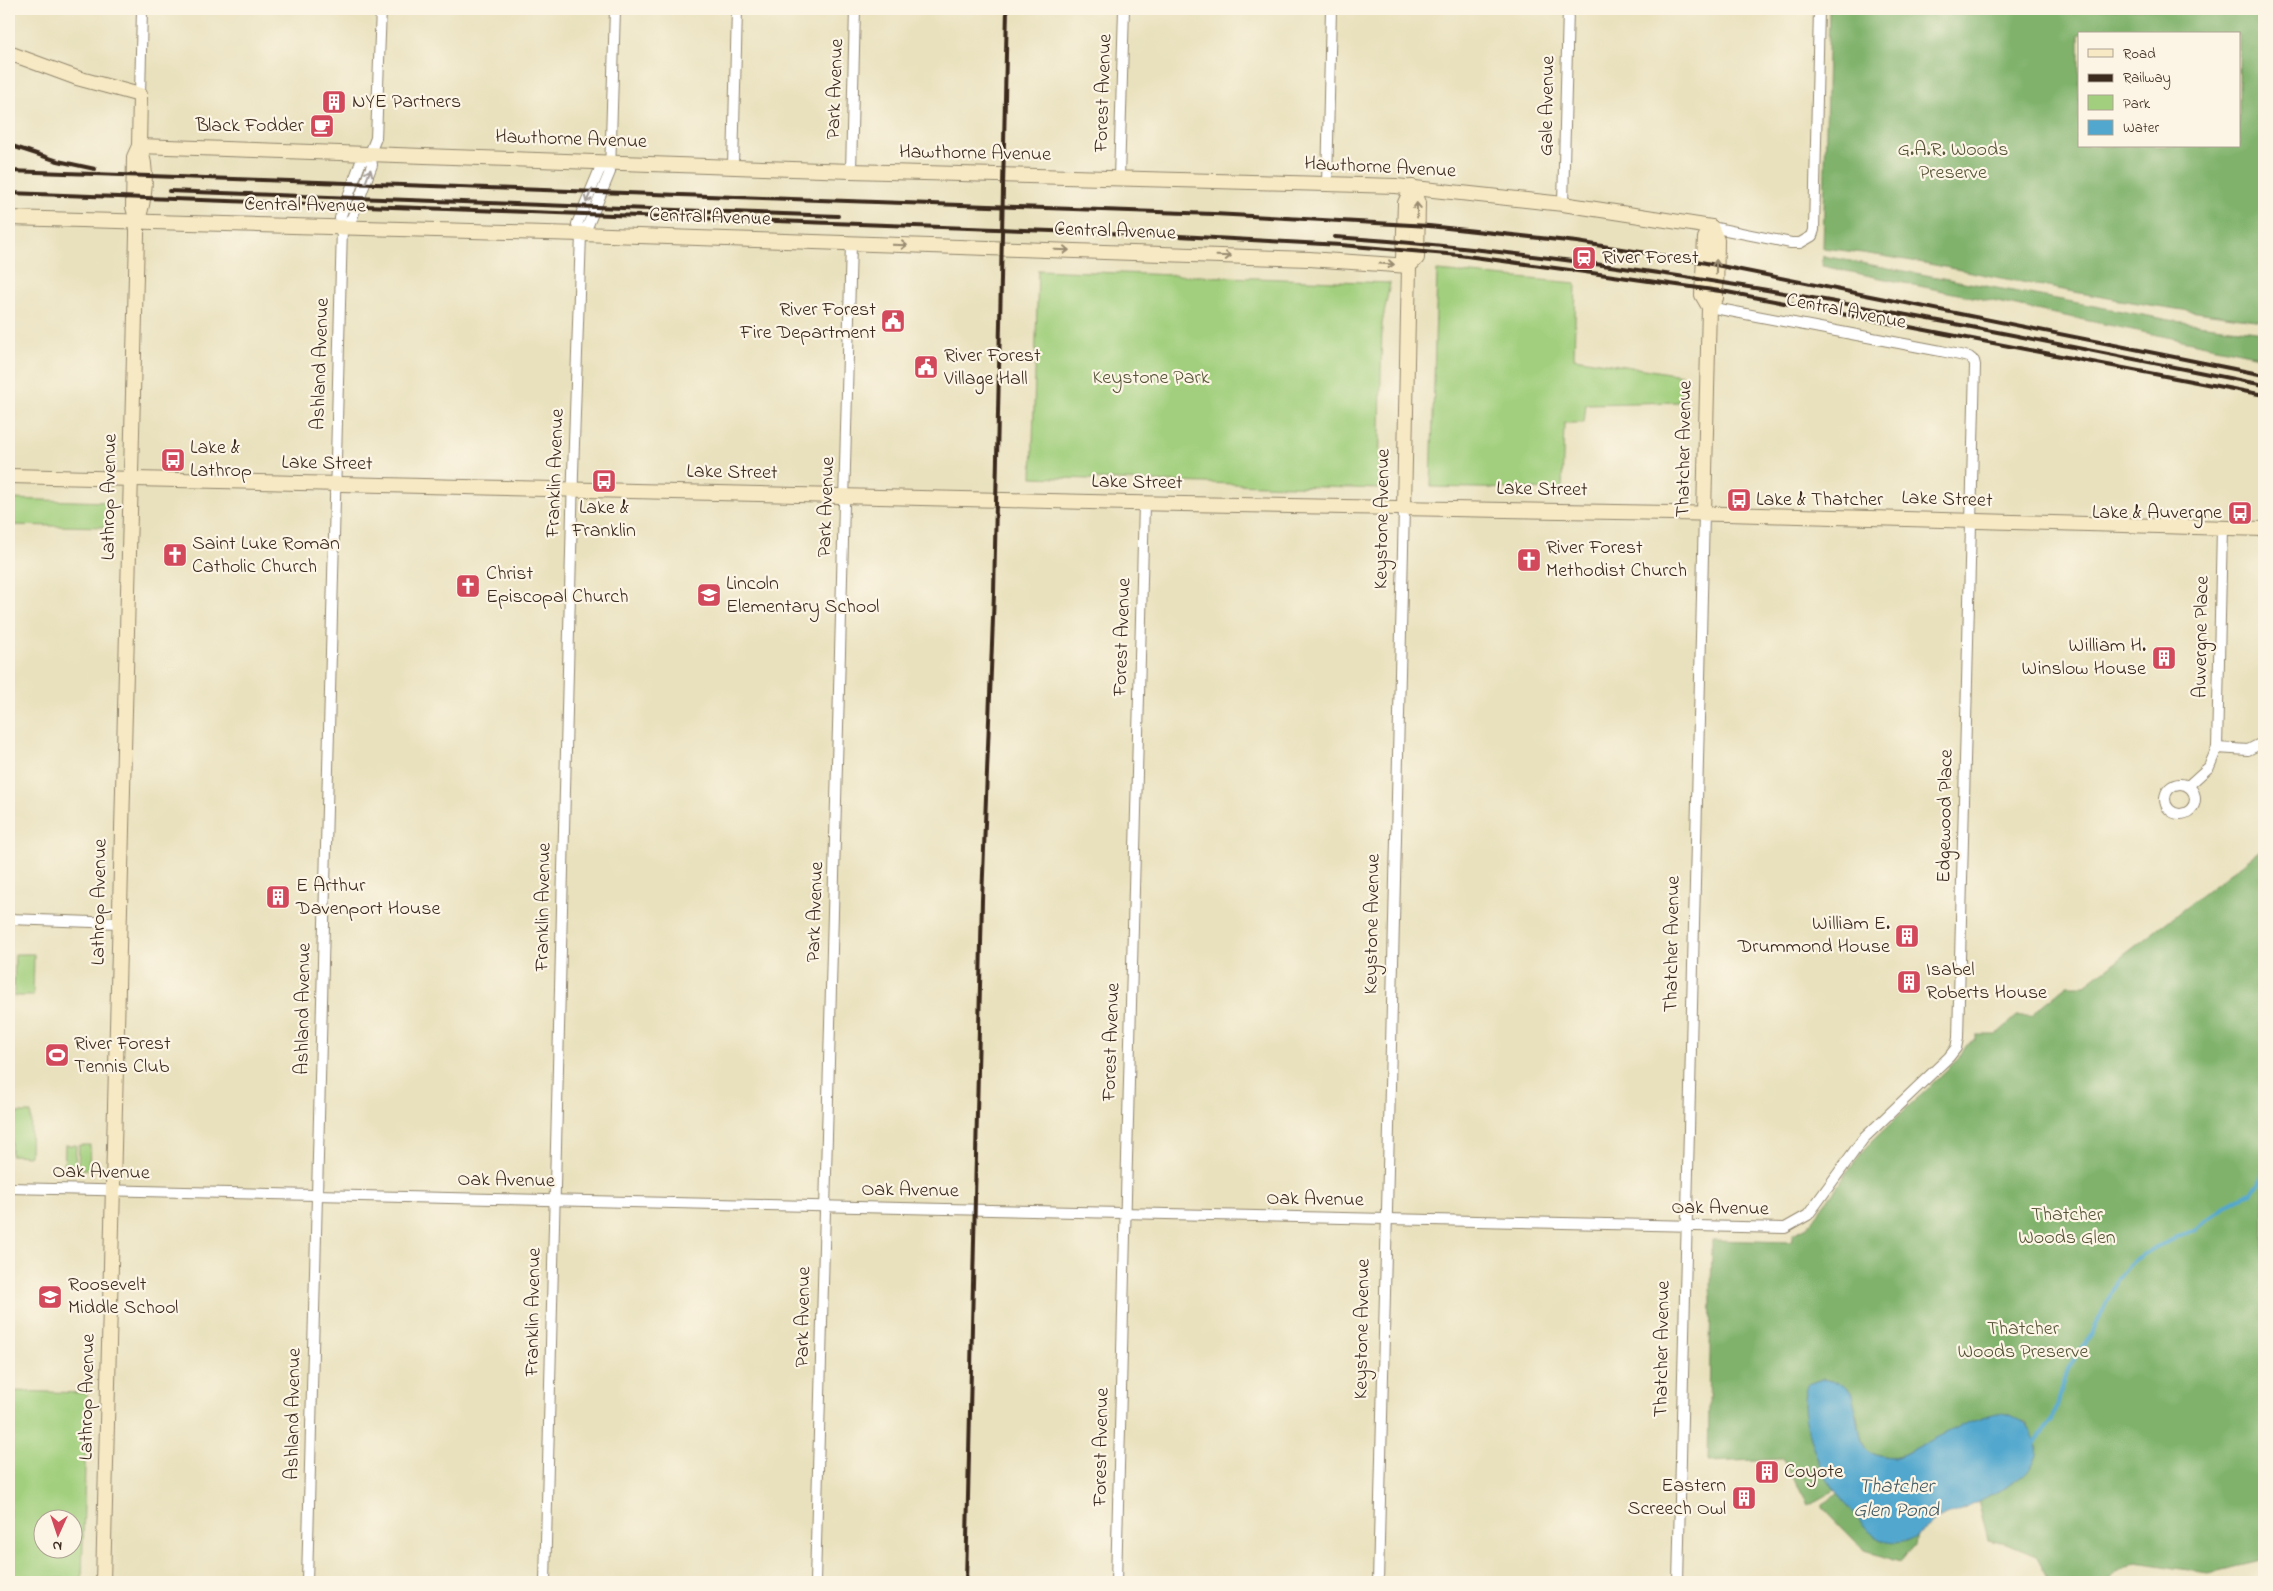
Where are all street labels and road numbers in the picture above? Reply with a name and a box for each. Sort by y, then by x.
street label: Forest Avenue [1087,33,1121,154]
street label: Park Avenue [820,38,852,140]
street label: Gale Avenue [1533,55,1563,156]
street label: Hawthorne Avenue [495,123,647,157]
street label: Hawthorne Avenue [899,138,1051,170]
street label: Hawthorne Avenue [1303,150,1457,186]
street label: Central Avenue [244,190,366,222]
street label: Central Avenue [649,201,771,235]
street label: Central Avenue [1054,215,1176,249]
street label: Central Avenue [1784,286,1909,338]
street label: Ashland Avenue [304,297,338,430]
street label: Thatcher Avenue [1669,380,1701,518]
street label: Franklin Avenue [539,408,573,539]
street label: Lathrop Avenue [94,433,126,561]
street label: Keystone Avenue [1367,448,1399,590]
street label: Lake Street [281,449,373,479]
street label: Park Avenue [811,456,843,558]
street label: Lake Street [686,458,778,488]
street label: Lake Street [1091,468,1183,498]
street label: Lake Street [1496,475,1588,505]
street label: Lake Street [1901,484,1993,516]
street label: Auvergne Place [2186,576,2219,698]
street label: Forest Avenue [1106,577,1140,698]
street label: Edgewood Place [1930,749,1963,883]
street label: Lathrop Avenue [84,838,116,966]
street label: Franklin Avenue [528,842,560,973]
street label: Keystone Avenue [1357,853,1389,995]
street label: Park Avenue [800,861,832,963]
street label: Thatcher Avenue [1657,875,1689,1013]
street label: Ashland Avenue [288,943,320,1075]
street label: Forest Avenue [1095,982,1129,1103]
street label: Oak Avenue [52,1158,150,1188]
street label: Oak Avenue [457,1166,555,1196]
street label: Oak Avenue [861,1176,959,1206]
street label: Oak Avenue [1266,1185,1364,1215]
street label: Oak Avenue [1671,1194,1769,1224]
street label: Franklin Avenue [518,1247,550,1378]
street label: Keystone Avenue [1347,1258,1379,1400]
street label: Park Avenue [789,1266,819,1368]
street label: Thatcher Avenue [1647,1280,1679,1418]
street label: Lathrop Avenue [72,1333,104,1461]
street label: Ashland Avenue [278,1348,310,1480]
street label: Forest Avenue [1086,1388,1118,1507]

